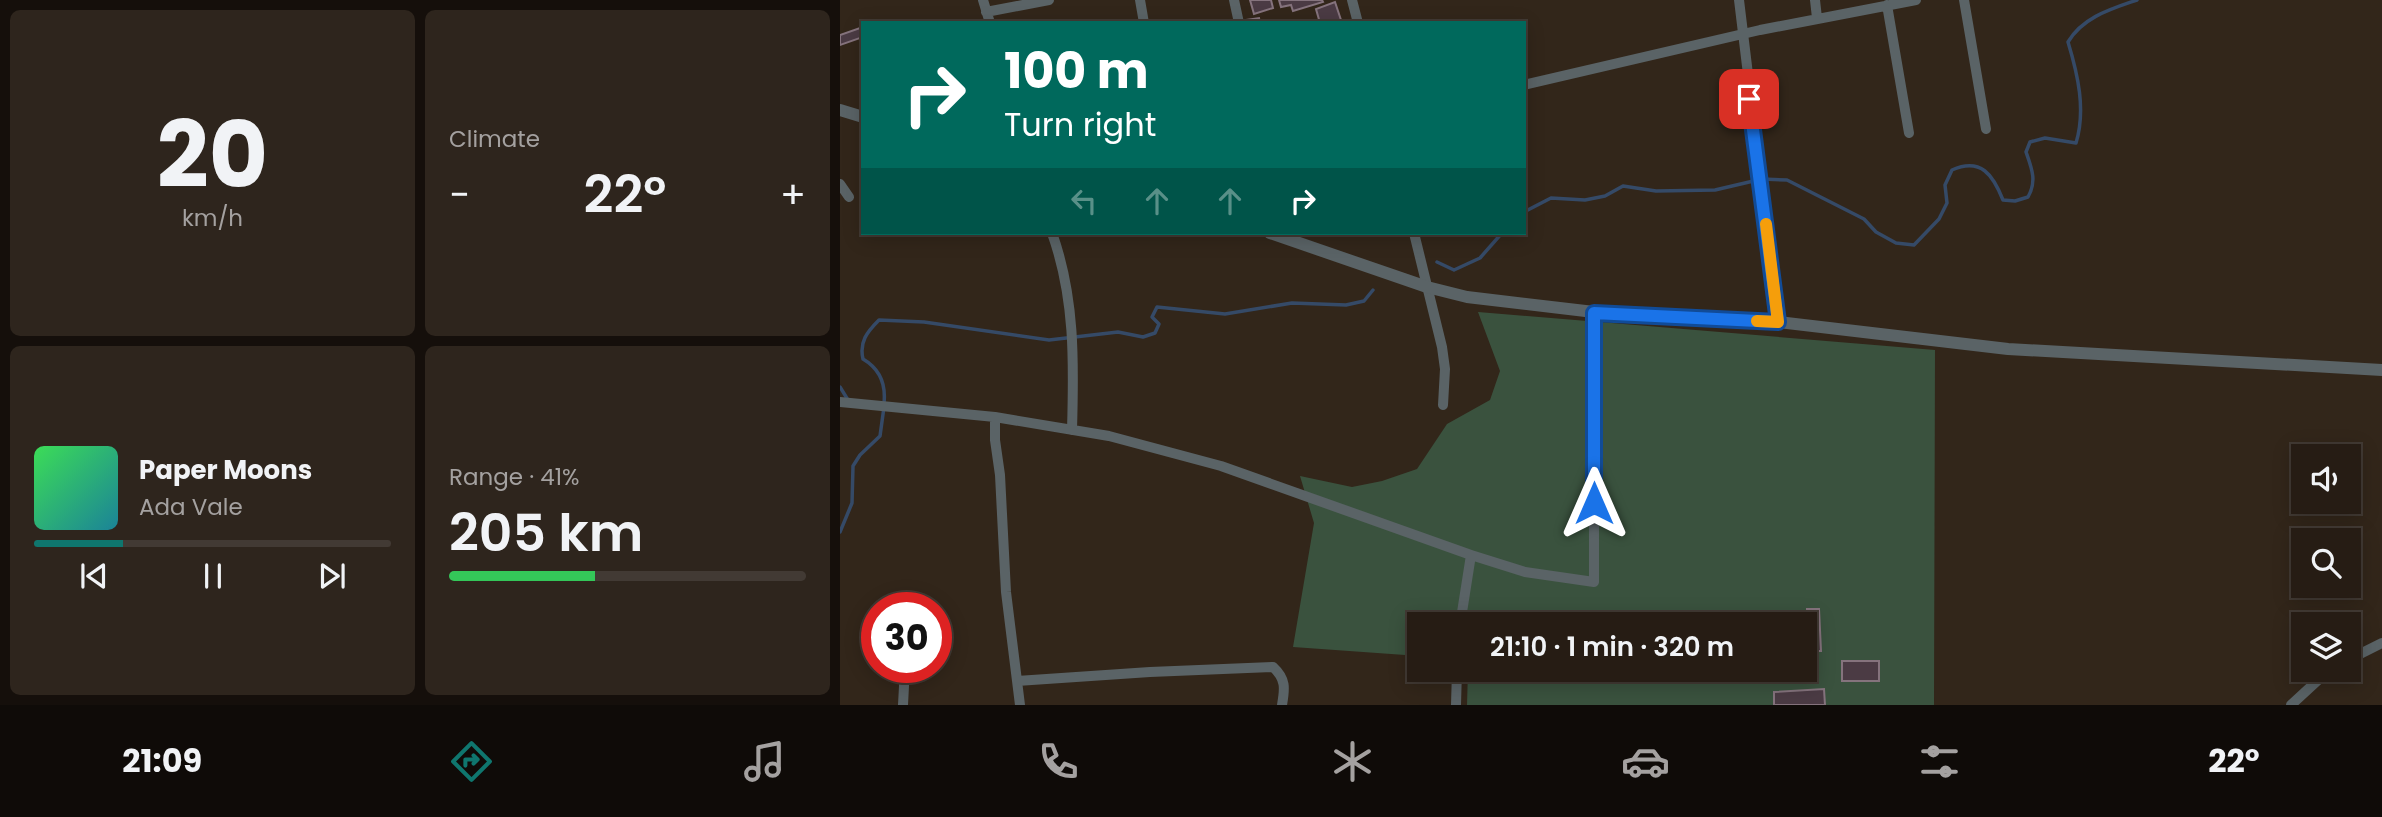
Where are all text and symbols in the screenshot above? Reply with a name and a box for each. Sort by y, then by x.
text: 100 m [1004,37,1149,105]
icon: right [889,49,980,140]
pin [1719,69,1779,129]
icon: arrive [1730,80,1768,118]
text: 20 [157,91,268,219]
text: Turn right [1004,102,1156,147]
text: Climate [449,123,540,155]
text: 22° [584,158,666,231]
text: − [449,168,470,221]
text: + [780,168,806,221]
icon: left [1065,182,1103,220]
icon: ahead [1138,182,1176,220]
icon: ahead [1211,182,1249,220]
icon: right [1284,182,1322,220]
text: km/h [182,202,243,234]
map controls [2291,444,2361,682]
button: sound [2291,444,2361,514]
text: Paper Moons [139,452,312,488]
text: Range · 41% [449,461,580,493]
position arrow [1557,466,1631,540]
text: Ada Vale [139,491,243,523]
text: 205 km [449,496,643,569]
button: search [2291,528,2361,598]
icon: previous [75,557,113,595]
icon: pause [194,557,232,595]
icon: next [313,557,351,595]
speed limit sign: 30 [861,592,952,683]
button: layers [2291,612,2361,682]
text: 21:10 · 1 min · 320 m [1490,629,1734,665]
icon: directions [447,737,496,786]
icon: music [740,737,789,786]
icon: phone [1034,737,1083,786]
icon: climate [1328,737,1377,786]
icon: car [1621,737,1670,786]
icon: filters [1915,737,1964,786]
text: 21:09 [122,738,202,783]
text: 22° [2208,738,2260,783]

